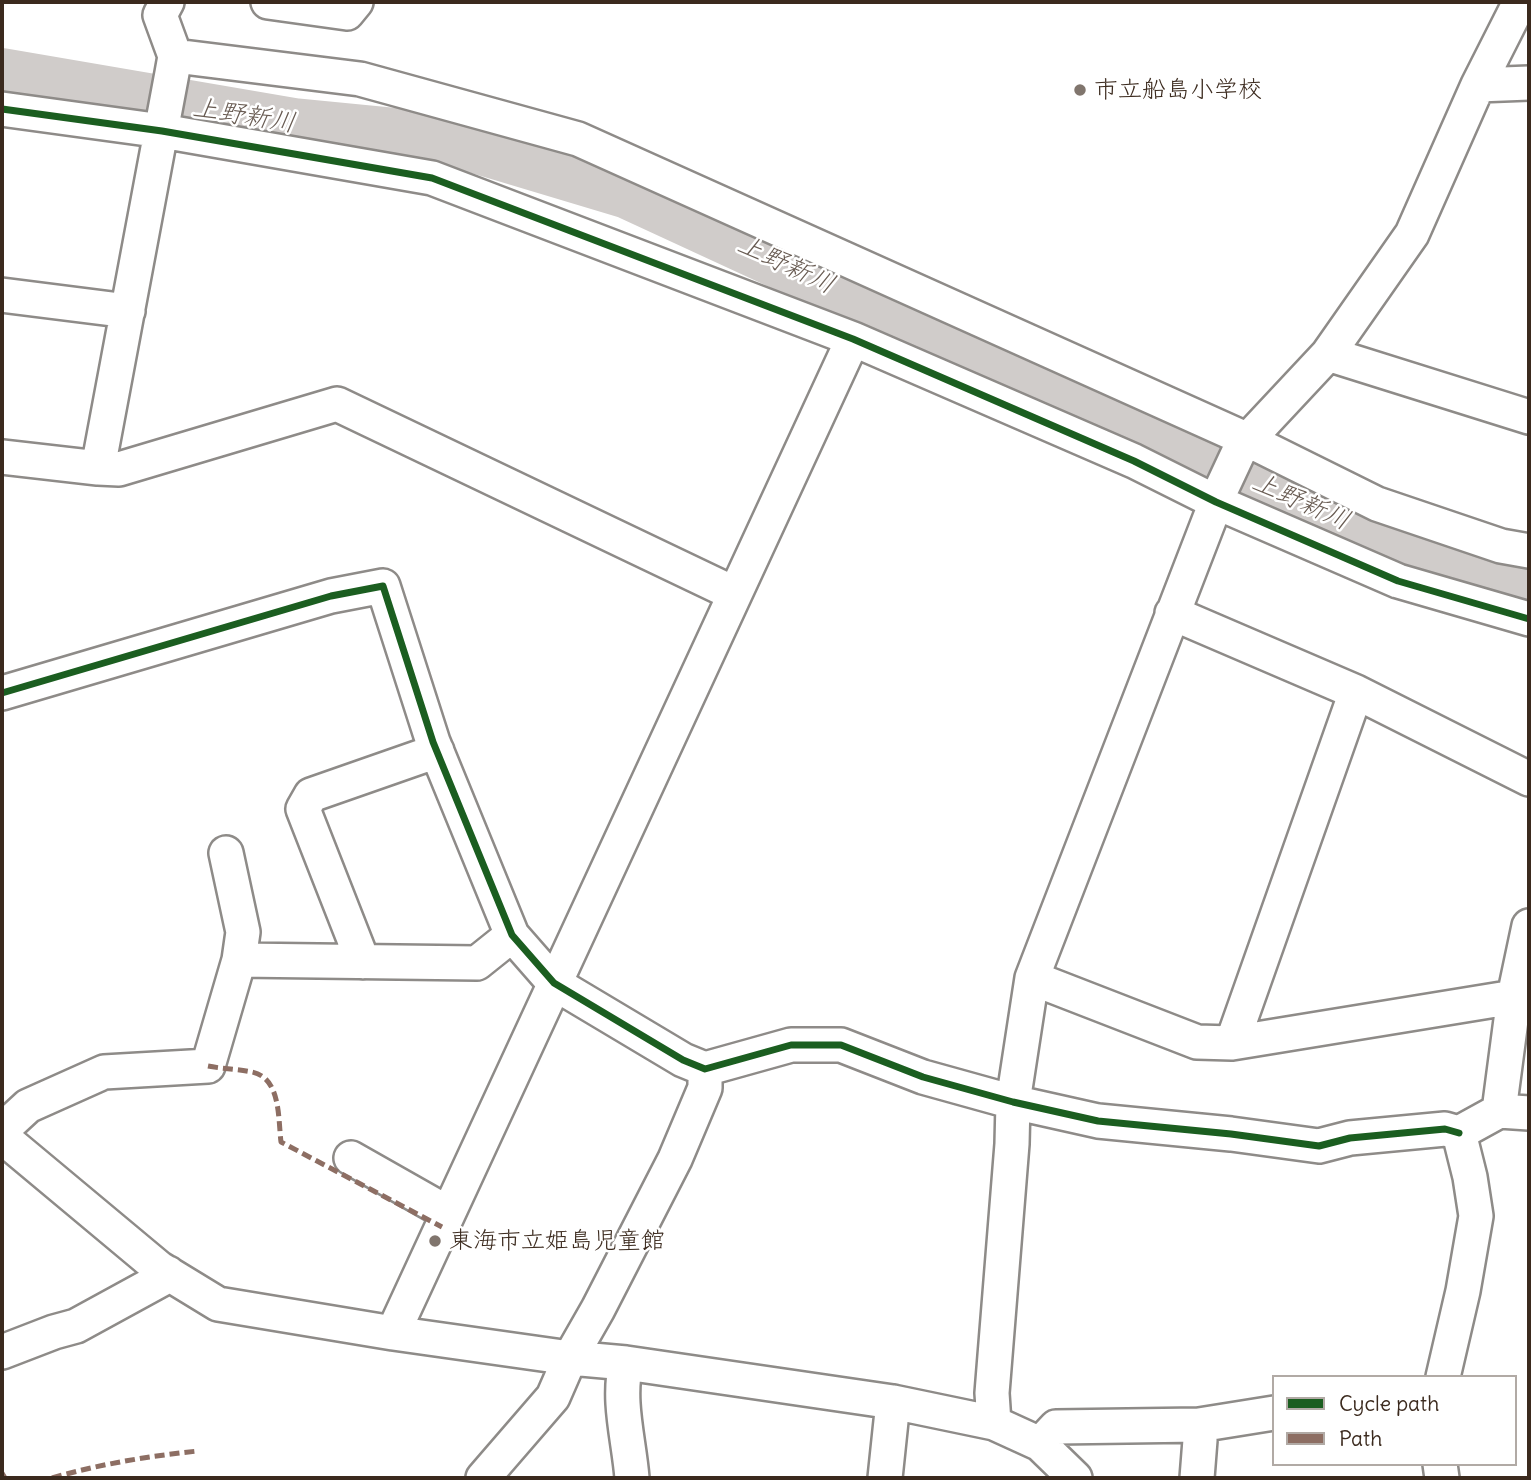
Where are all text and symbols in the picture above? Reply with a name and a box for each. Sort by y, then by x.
place label: 市立船島小学校 [1094,76,1262,104]
marker: 市立船島小学校 [1072,82,1088,98]
water label: 上野新川 [190,92,298,140]
water label: 上野新川 [732,229,840,301]
water label: 上野新川 [1247,467,1355,537]
place label: 東海市立姫島児童館 [449,1227,665,1255]
marker: 東海市立姫島児童館 [427,1233,443,1249]
legend [1272,1375,1517,1466]
text: Cycle path [1339,1390,1439,1417]
text: Path [1339,1425,1382,1452]

